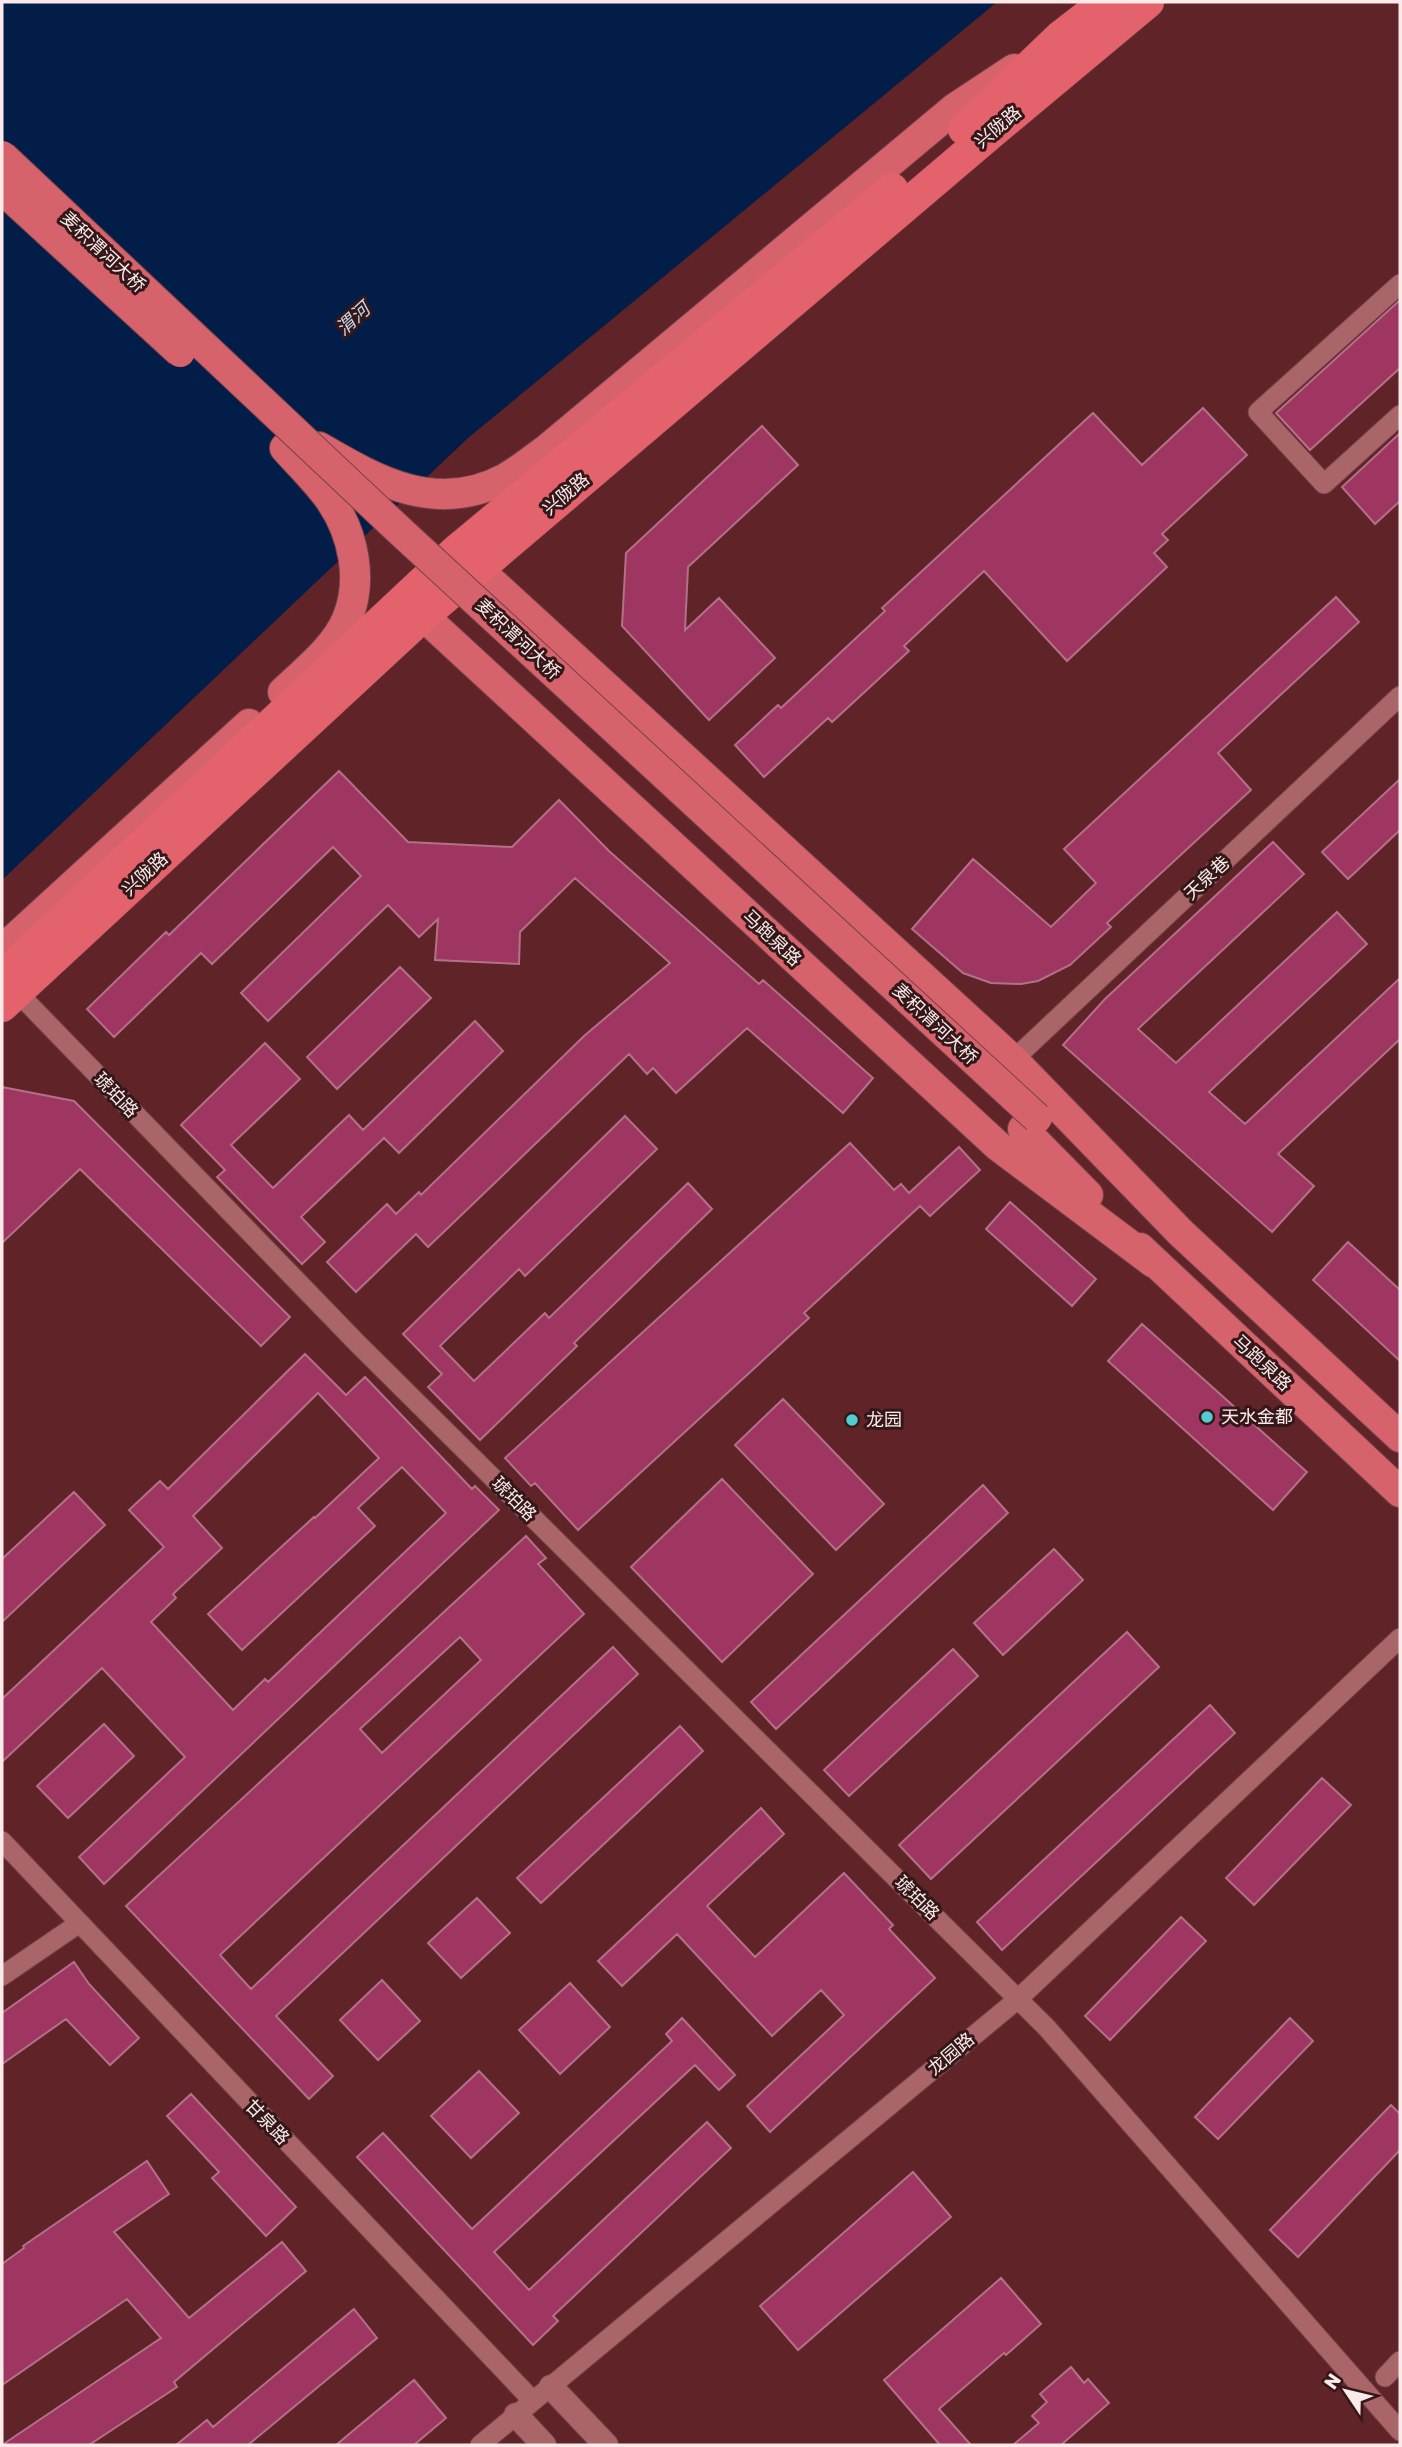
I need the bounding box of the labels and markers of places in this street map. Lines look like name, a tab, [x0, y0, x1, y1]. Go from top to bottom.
place label: 天水金都	[1221, 1406, 1293, 1428]
place label: 龙园	[866, 1409, 902, 1431]
marker: 天水金都	[1199, 1409, 1215, 1425]
marker: 龙园	[844, 1412, 860, 1428]

